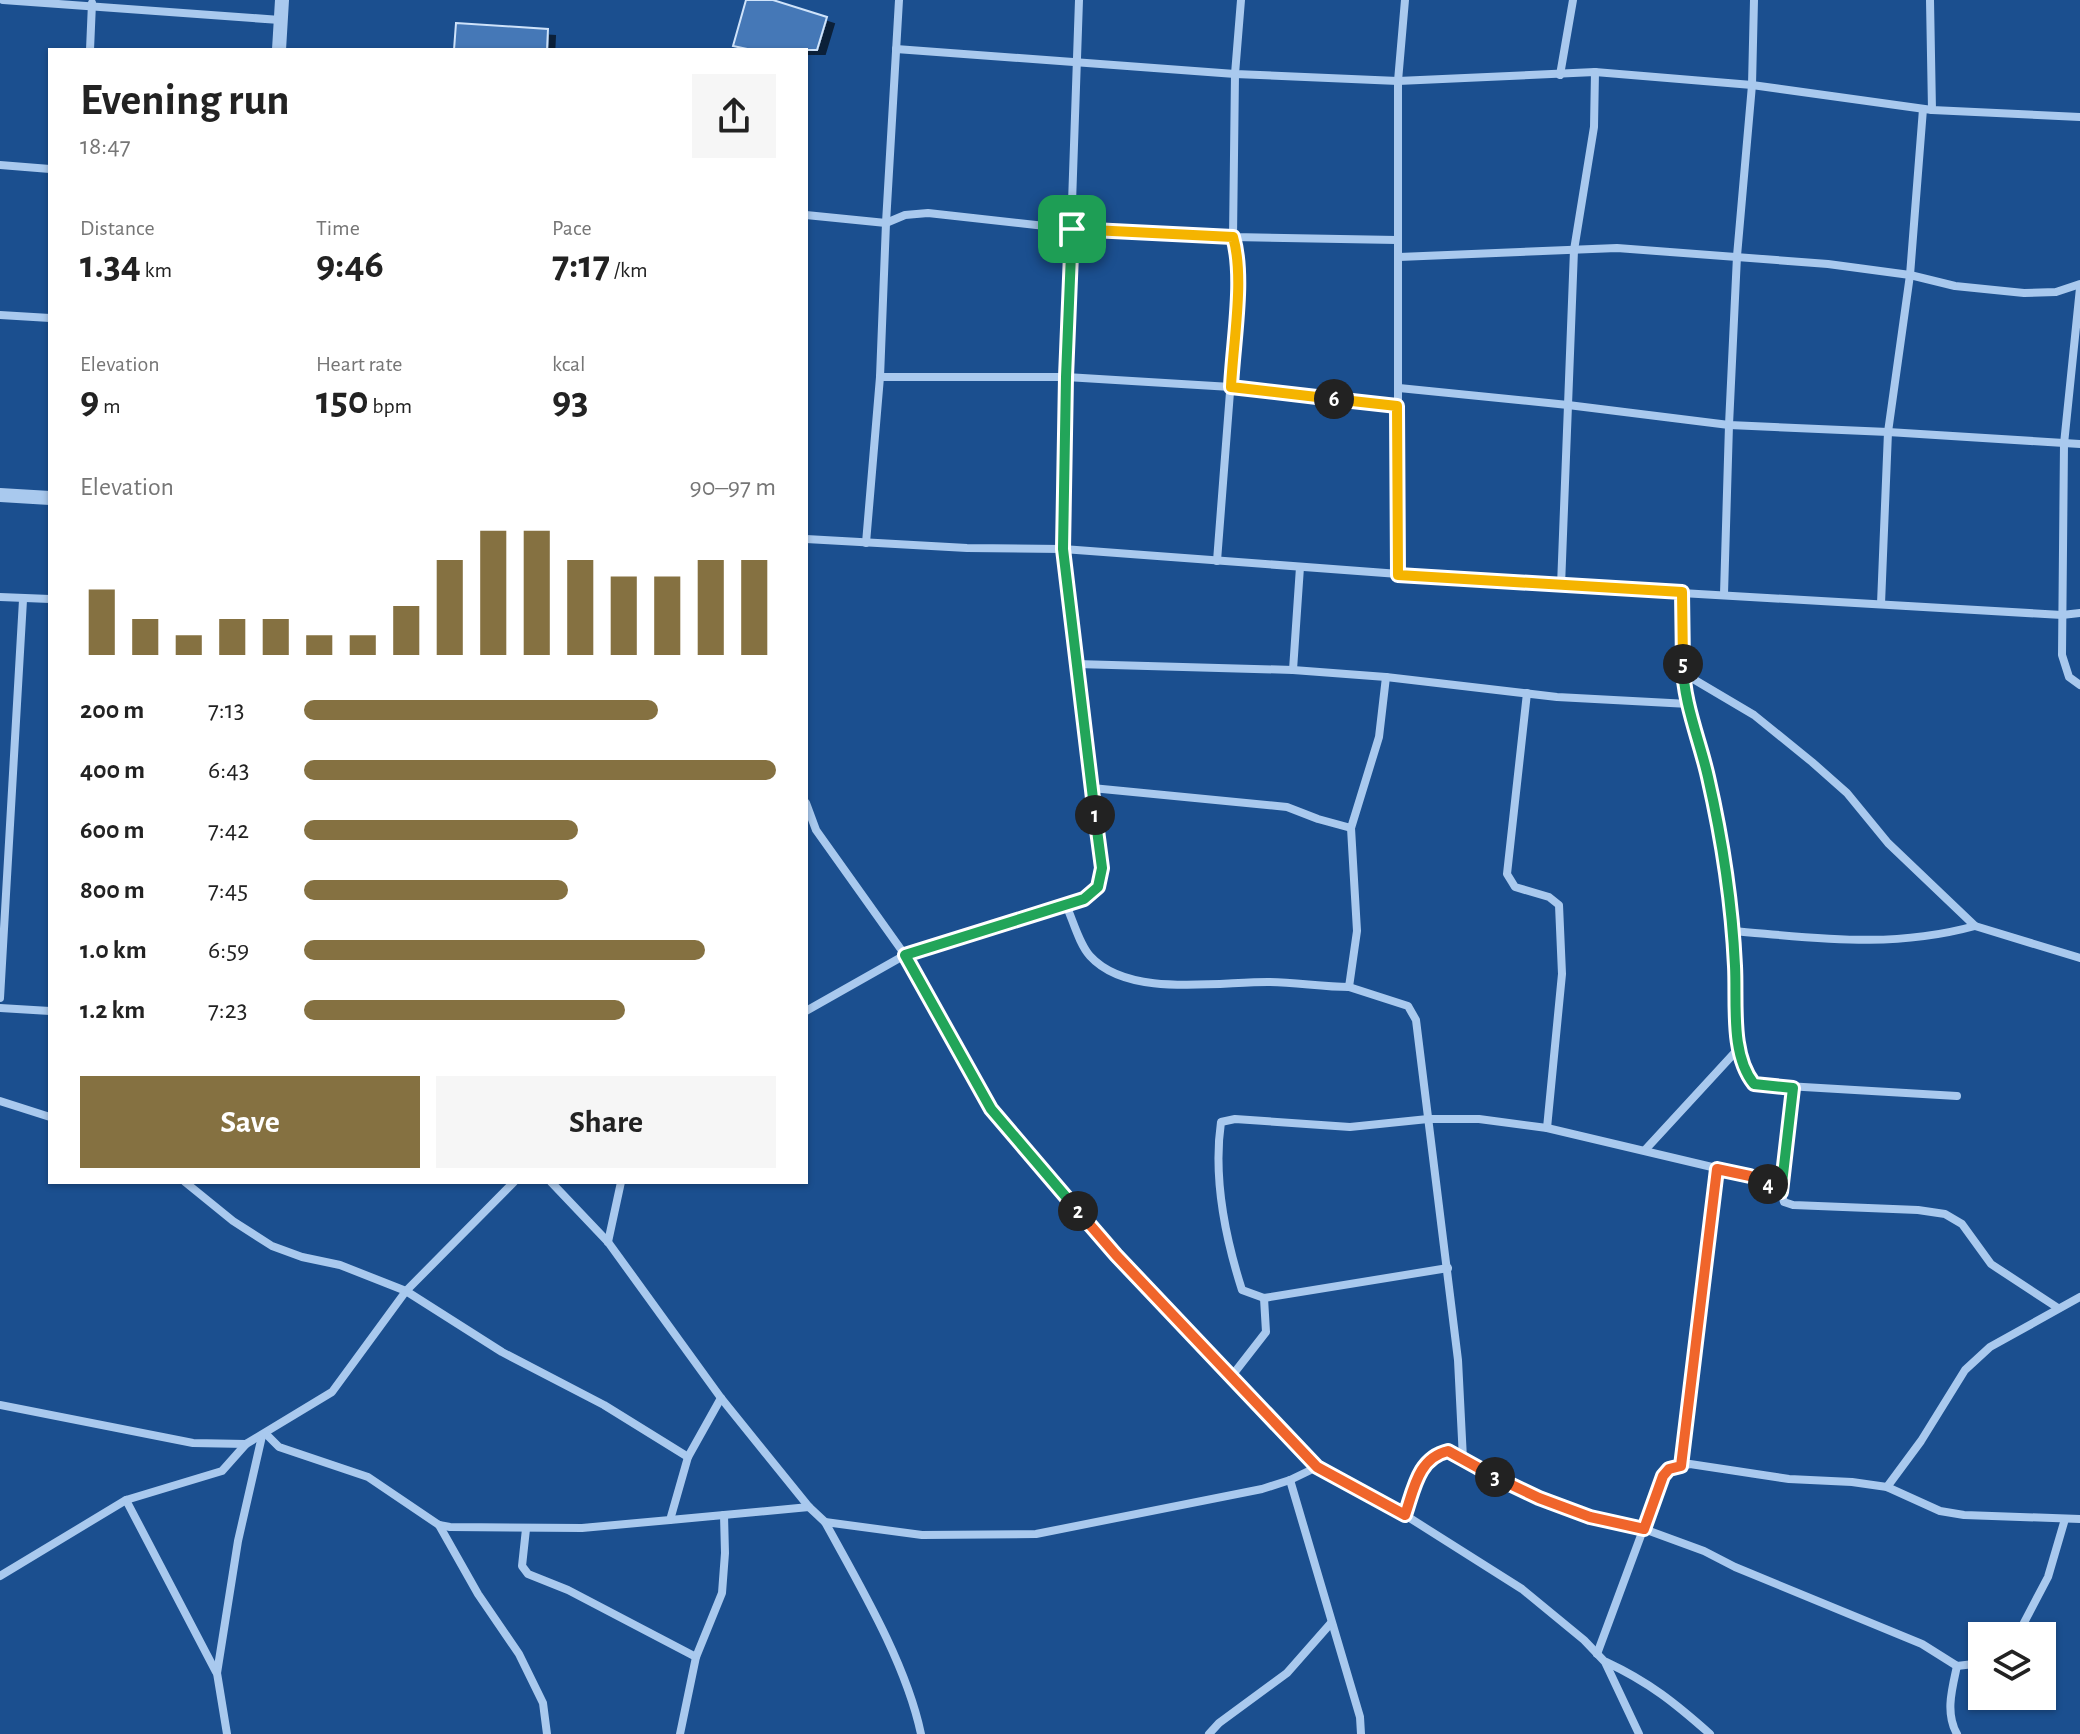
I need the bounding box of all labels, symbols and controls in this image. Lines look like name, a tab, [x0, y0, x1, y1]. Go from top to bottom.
button: share	[692, 74, 776, 158]
text: Evening run	[80, 79, 289, 123]
text: 18:47	[80, 133, 131, 159]
pin	[1038, 195, 1106, 263]
icon: arrive	[1050, 207, 1094, 251]
text: Distance	[80, 217, 155, 239]
text: Time	[316, 217, 360, 239]
text: Pace	[552, 217, 592, 239]
text: 1.34	[80, 245, 141, 285]
text: 9:46	[316, 245, 384, 285]
text: 7:17	[552, 245, 610, 285]
text: km	[141, 259, 172, 281]
text: /km	[610, 259, 648, 281]
text: Elevation	[80, 353, 160, 375]
text: Heart rate	[316, 353, 402, 375]
text: kcal	[552, 353, 586, 375]
pin: 6	[1314, 379, 1354, 419]
text: 9	[80, 381, 99, 421]
text: 150	[316, 381, 369, 421]
text: 93	[552, 381, 589, 421]
text: 6	[1329, 388, 1339, 410]
text: m	[99, 395, 121, 417]
text: bpm	[369, 395, 412, 417]
text: Elevation	[80, 474, 174, 500]
text: 90–97 m	[690, 474, 776, 500]
pin: 5	[1663, 644, 1703, 684]
text: 5	[1678, 653, 1688, 675]
text: 200 m	[80, 697, 144, 723]
text: 7:13	[208, 697, 244, 723]
text: 400 m	[80, 757, 145, 783]
text: 6:43	[208, 757, 249, 783]
pin: 1	[1075, 795, 1115, 835]
text: 1	[1091, 804, 1099, 826]
text: 600 m	[80, 817, 145, 843]
text: 7:42	[208, 817, 249, 843]
text: 800 m	[80, 877, 145, 903]
text: 7:45	[208, 877, 248, 903]
text: 1.0 km	[80, 937, 147, 963]
text: 6:59	[208, 937, 249, 963]
text: 1.2 km	[80, 997, 145, 1023]
text: 7:23	[208, 997, 247, 1023]
button: Save	[80, 1076, 420, 1168]
button: Share	[436, 1076, 776, 1168]
pin: 4	[1748, 1164, 1788, 1204]
text: 4	[1762, 1173, 1774, 1195]
pin: 2	[1058, 1191, 1098, 1231]
text: 2	[1073, 1200, 1083, 1222]
pin: 3	[1475, 1457, 1515, 1497]
text: 3	[1490, 1466, 1500, 1488]
map controls	[1968, 1622, 2056, 1710]
button: layers	[1968, 1622, 2056, 1710]

